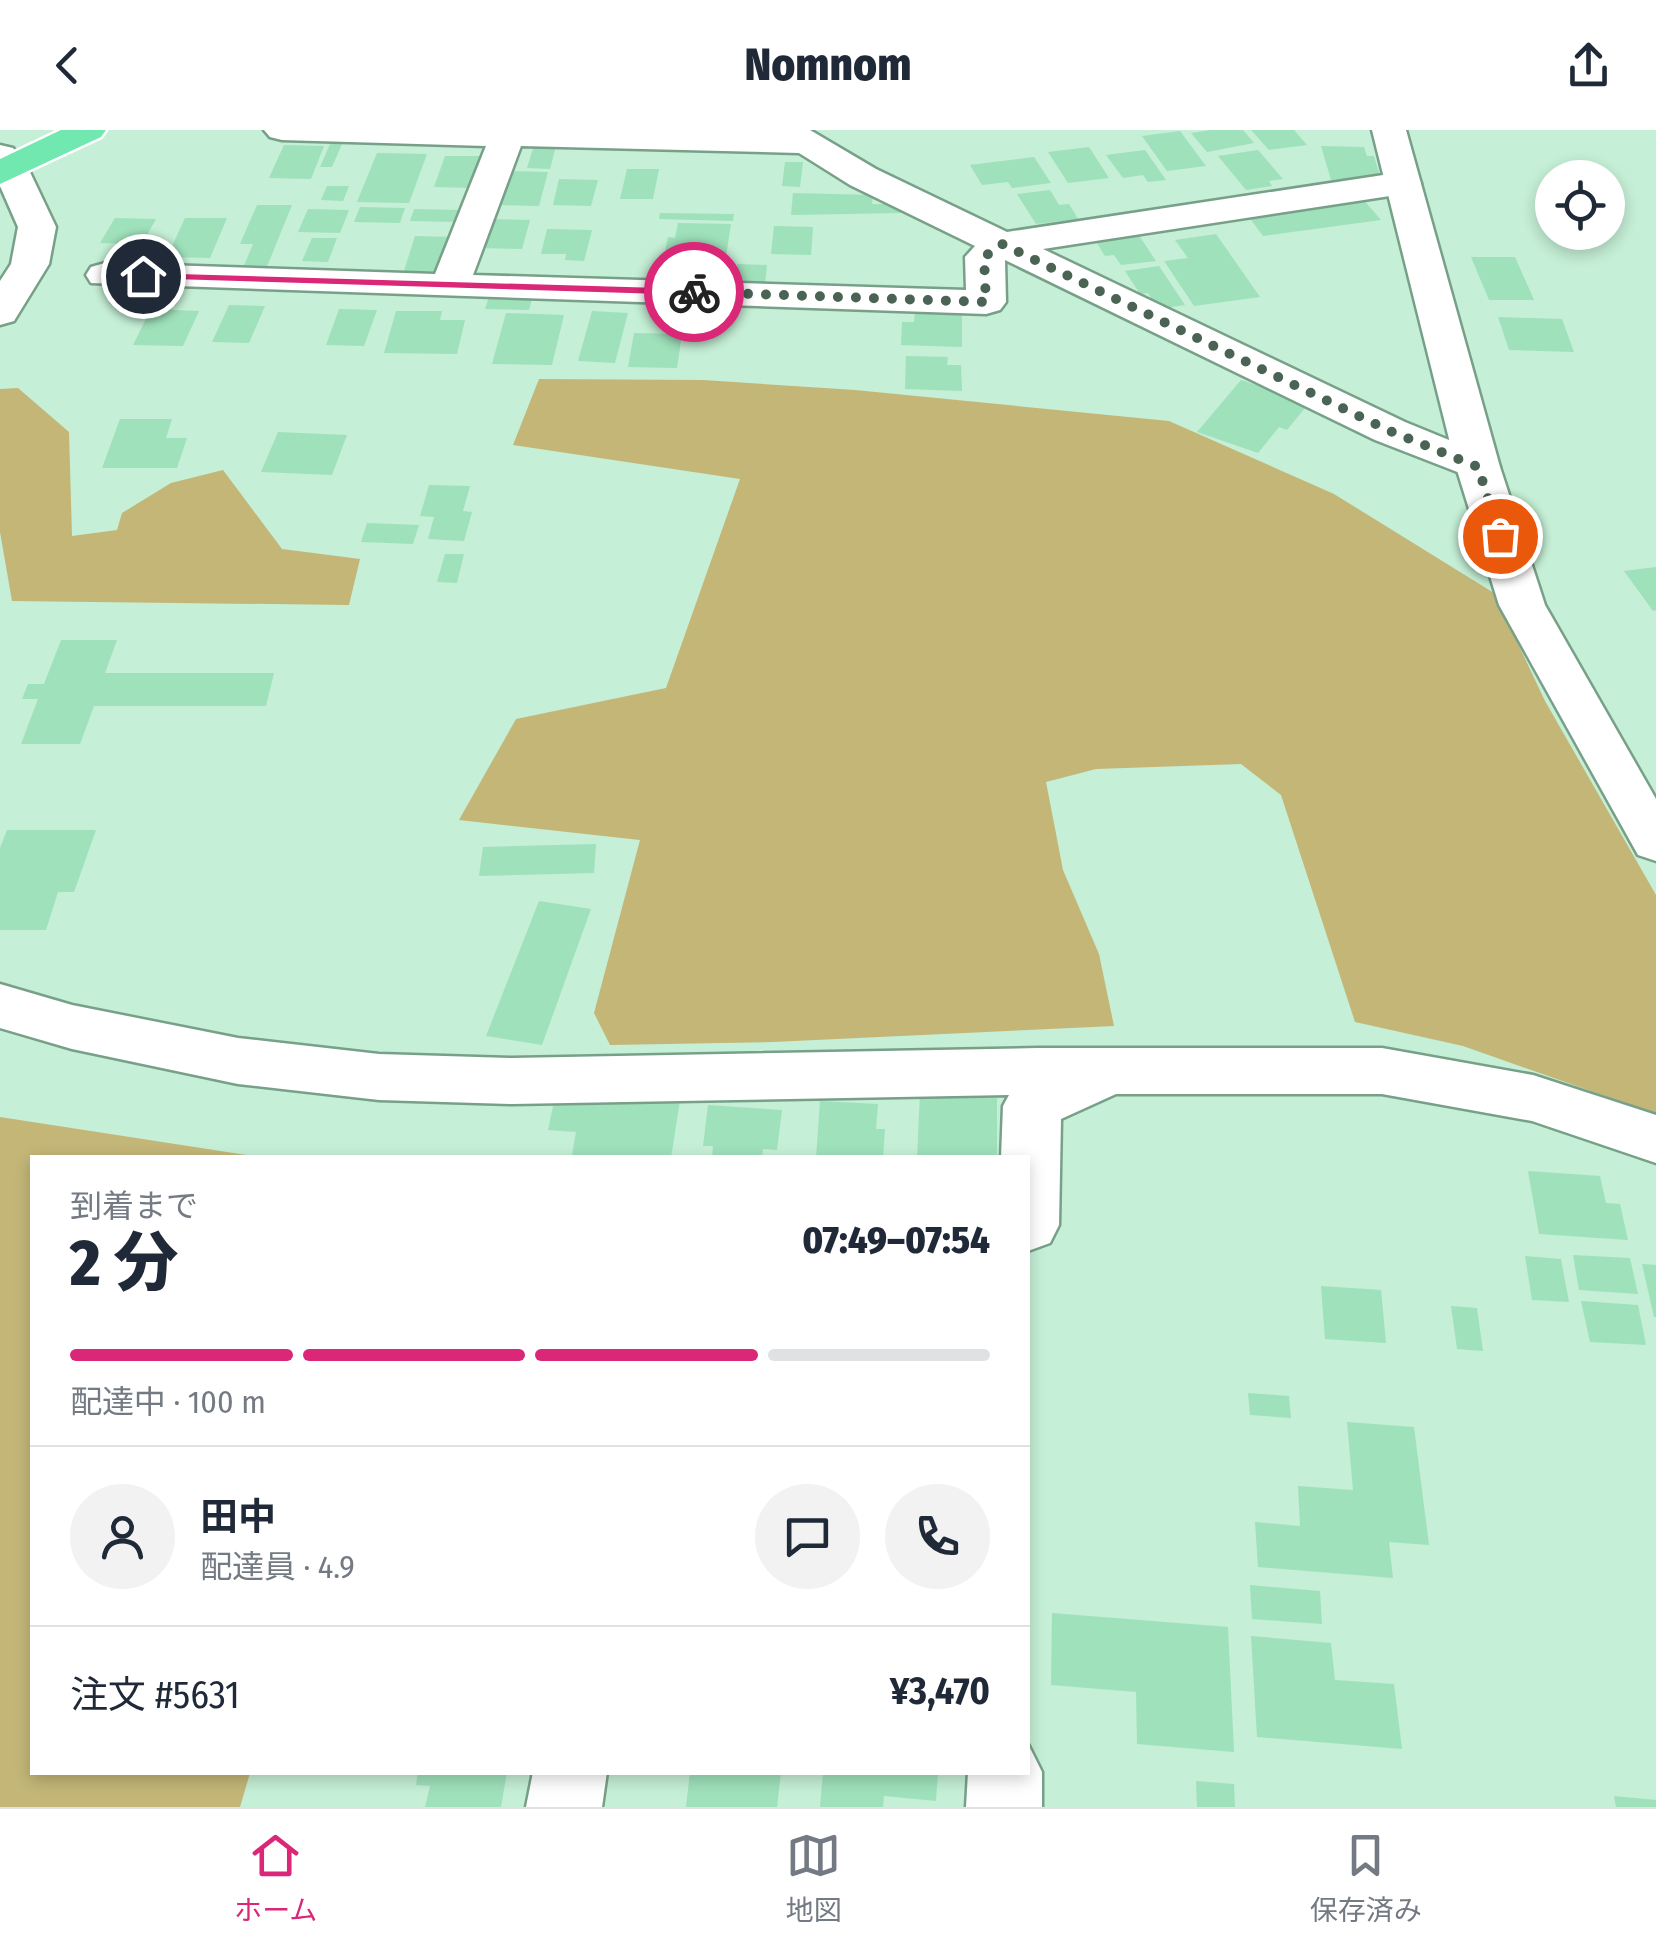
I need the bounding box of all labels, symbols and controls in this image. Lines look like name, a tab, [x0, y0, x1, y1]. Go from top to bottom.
icon: back	[40, 38, 95, 93]
text: Nomnom	[745, 38, 911, 92]
icon: share	[1561, 38, 1616, 93]
map controls	[1535, 160, 1625, 250]
button: locate	[1535, 160, 1625, 250]
pin	[101, 234, 186, 319]
courier	[644, 242, 744, 342]
icon: home	[116, 249, 171, 304]
icon: bike	[667, 265, 722, 320]
pin	[1458, 494, 1543, 579]
icon: bag	[1473, 509, 1528, 564]
text: 到着まで	[70, 1187, 198, 1225]
text: 07:49–07:54	[802, 1217, 990, 1263]
text: 2 分	[70, 1224, 179, 1302]
text: 配達中 · 100 m	[70, 1383, 266, 1421]
button: person	[70, 1484, 175, 1589]
button: chat	[755, 1484, 860, 1589]
button: phone	[885, 1484, 990, 1589]
text: 田中	[200, 1494, 276, 1540]
text: 配達員 · 4.9	[200, 1548, 355, 1586]
text: ¥3,470	[890, 1668, 990, 1714]
text: 注文 #5631	[70, 1672, 240, 1718]
tab: ホーム	[234, 1828, 317, 1928]
tab: 地図	[786, 1828, 842, 1928]
tab: 保存済み	[1310, 1828, 1422, 1928]

